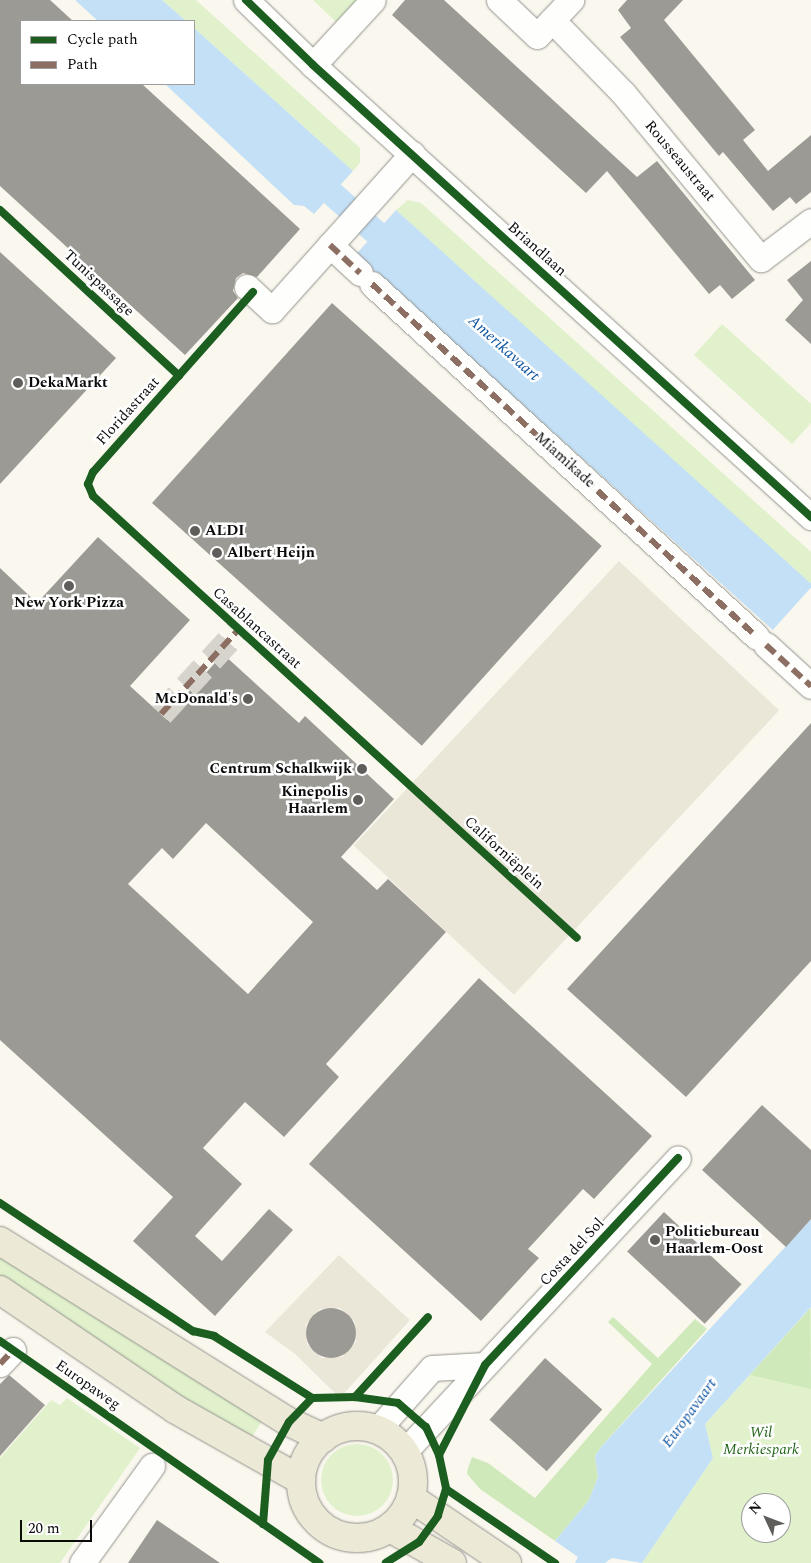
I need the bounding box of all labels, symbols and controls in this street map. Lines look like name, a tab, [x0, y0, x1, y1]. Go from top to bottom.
legend	[20, 20, 195, 85]
text: Cycle path	[67, 28, 138, 51]
text: Path	[67, 53, 98, 76]
street label: Rousseaustraat	[641, 117, 719, 205]
street label: Briandlaan	[504, 218, 570, 280]
street label: Tunispassage	[60, 246, 138, 320]
water label: Amerikavaart	[464, 311, 544, 385]
street label: Floridastraat	[93, 373, 163, 449]
place label: DekaMarkt	[28, 374, 108, 392]
marker: DekaMarkt	[12, 377, 24, 389]
street label: Miamikade	[531, 428, 599, 492]
place label: ALDI	[205, 522, 245, 540]
marker: ALDI	[189, 525, 201, 537]
place label: Albert Heijn	[227, 544, 315, 562]
marker: Albert Heijn	[211, 547, 223, 559]
marker: New York Pizza	[63, 580, 75, 592]
street label: Casablancastraat	[209, 583, 305, 673]
place label: New York Pizza	[14, 594, 124, 612]
place label: McDonald's	[155, 690, 238, 708]
marker: McDonald's	[242, 693, 254, 705]
place label: Centrum Schalkwijk	[210, 760, 352, 778]
marker: Centrum Schalkwijk	[356, 763, 368, 775]
place label: Kinepolis Haarlem	[281, 782, 348, 817]
marker: Kinepolis Haarlem	[352, 794, 364, 806]
street label: Californiëplein	[461, 813, 547, 893]
street label: Costa del Sol	[536, 1214, 608, 1290]
place label: Politiebureau Haarlem-Oost	[665, 1222, 763, 1257]
marker: Politiebureau Haarlem-Oost	[649, 1234, 661, 1246]
street label: Europaweg	[52, 1356, 124, 1414]
water label: Europavaart	[658, 1375, 720, 1451]
park label: Wil Merkiespark	[723, 1423, 799, 1458]
north arrow	[741, 1493, 791, 1543]
text: N	[744, 1497, 767, 1519]
scale bar	[22, 1510, 95, 1542]
text: 20 m	[28, 1517, 60, 1540]

